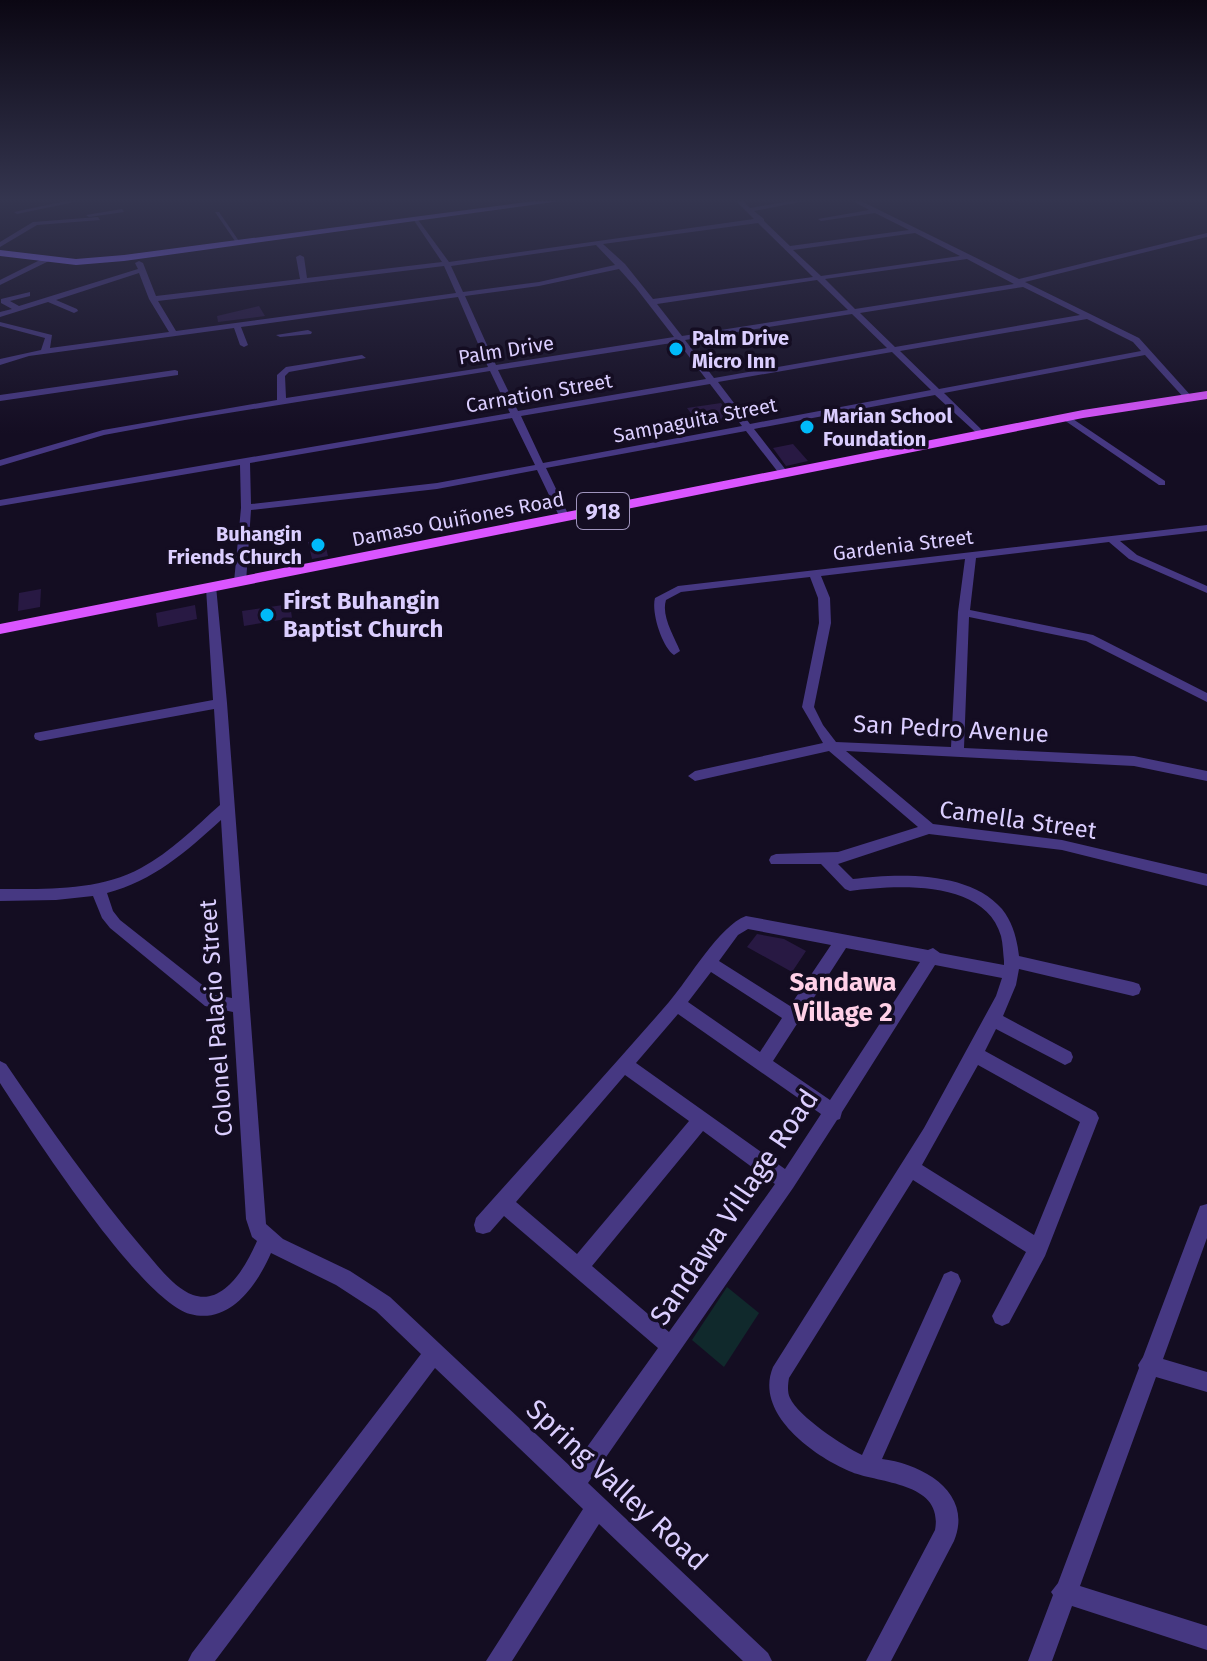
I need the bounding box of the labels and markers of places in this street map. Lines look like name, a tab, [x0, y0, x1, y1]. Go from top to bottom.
place label: Palm Drive Micro Inn	[692, 326, 789, 373]
marker: Palm Drive Micro Inn	[667, 340, 685, 358]
place label: Marian School Foundation	[823, 404, 952, 451]
marker: Marian School Foundation	[798, 418, 816, 436]
place label: Buhangin Friends Church	[168, 522, 302, 569]
marker: Buhangin Friends Church	[309, 536, 327, 554]
place label: First Buhangin Baptist Church	[283, 587, 443, 643]
marker: First Buhangin Baptist Church	[258, 606, 276, 624]

